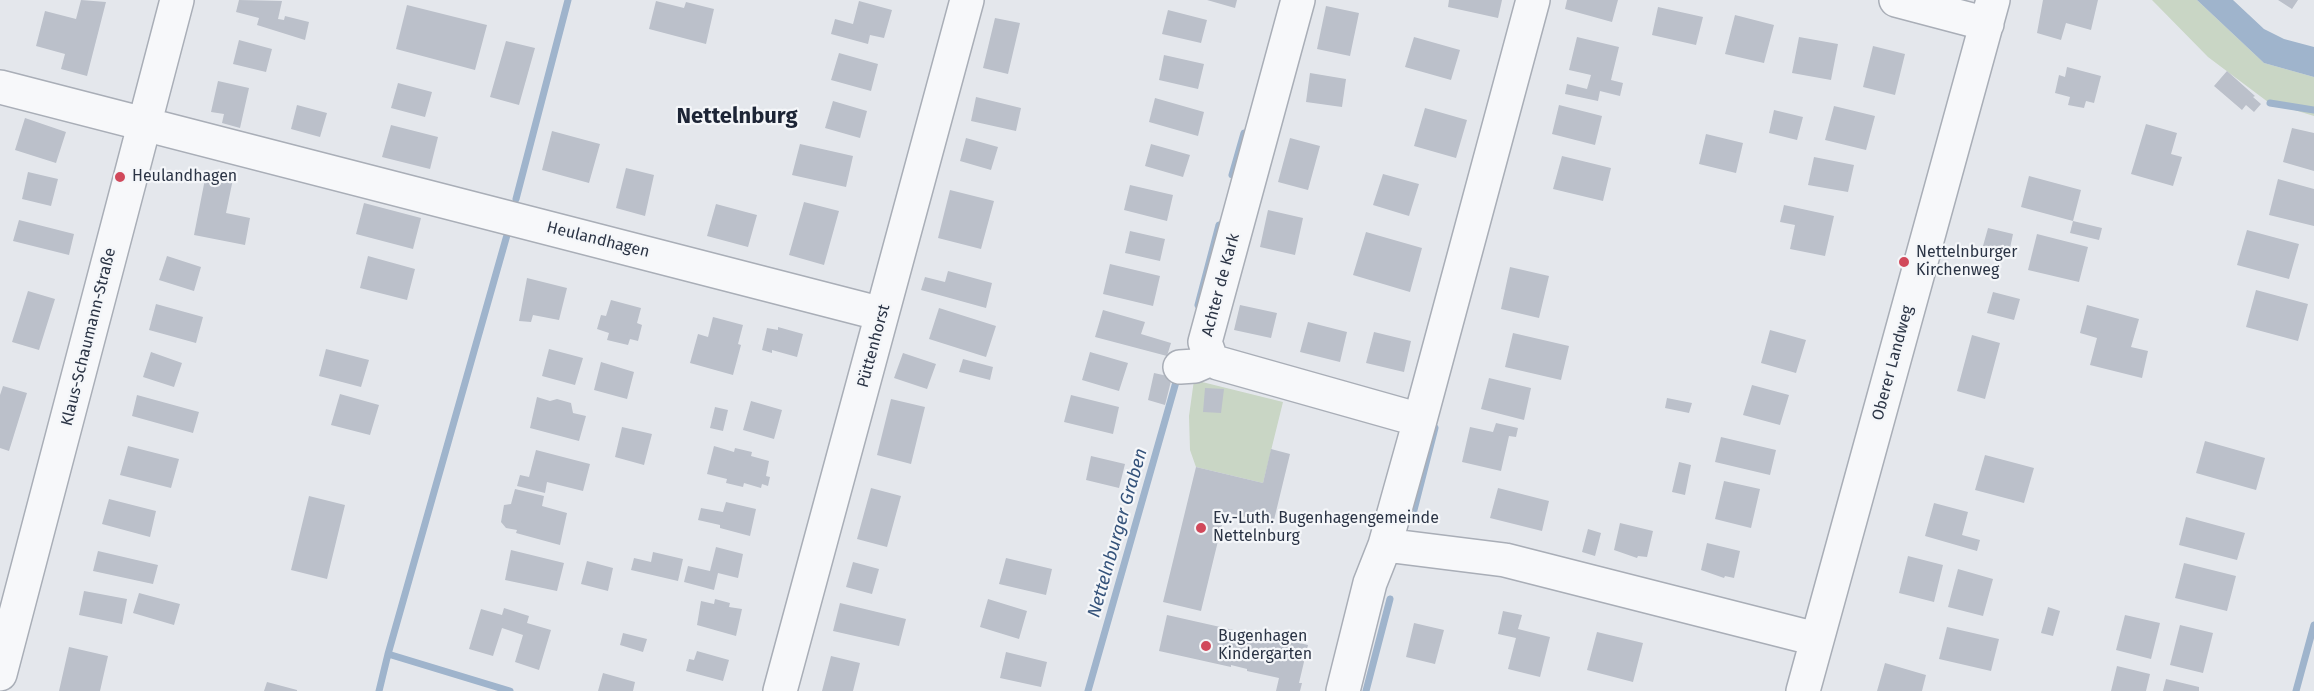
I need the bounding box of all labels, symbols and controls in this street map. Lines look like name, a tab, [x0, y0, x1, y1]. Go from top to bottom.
district label: Nettelnburg	[676, 104, 798, 130]
place label: Heulandhagen	[132, 167, 237, 187]
marker: Heulandhagen	[113, 170, 127, 184]
street label: Heulandhagen	[545, 218, 651, 262]
street label: Achter de Kark	[1198, 231, 1244, 339]
place label: Nettelnburger Kirchenweg	[1916, 243, 2017, 281]
street label: Klaus-Schaumann-Straße	[58, 246, 120, 428]
marker: Nettelnburger Kirchenweg	[1897, 255, 1911, 269]
street label: Püttenhorst	[854, 302, 894, 390]
street label: Oberer Landweg	[1868, 303, 1918, 423]
water label: Nettelnburger Graben	[1083, 446, 1153, 620]
place label: Ev.-Luth. Bugenhagengemeinde Nettelnburg	[1213, 509, 1439, 547]
marker: Ev.-Luth. Bugenhagengemeinde Nettelnburg	[1194, 521, 1208, 535]
place label: Bugenhagen Kindergarten	[1218, 627, 1312, 665]
marker: Bugenhagen Kindergarten	[1199, 639, 1213, 653]

